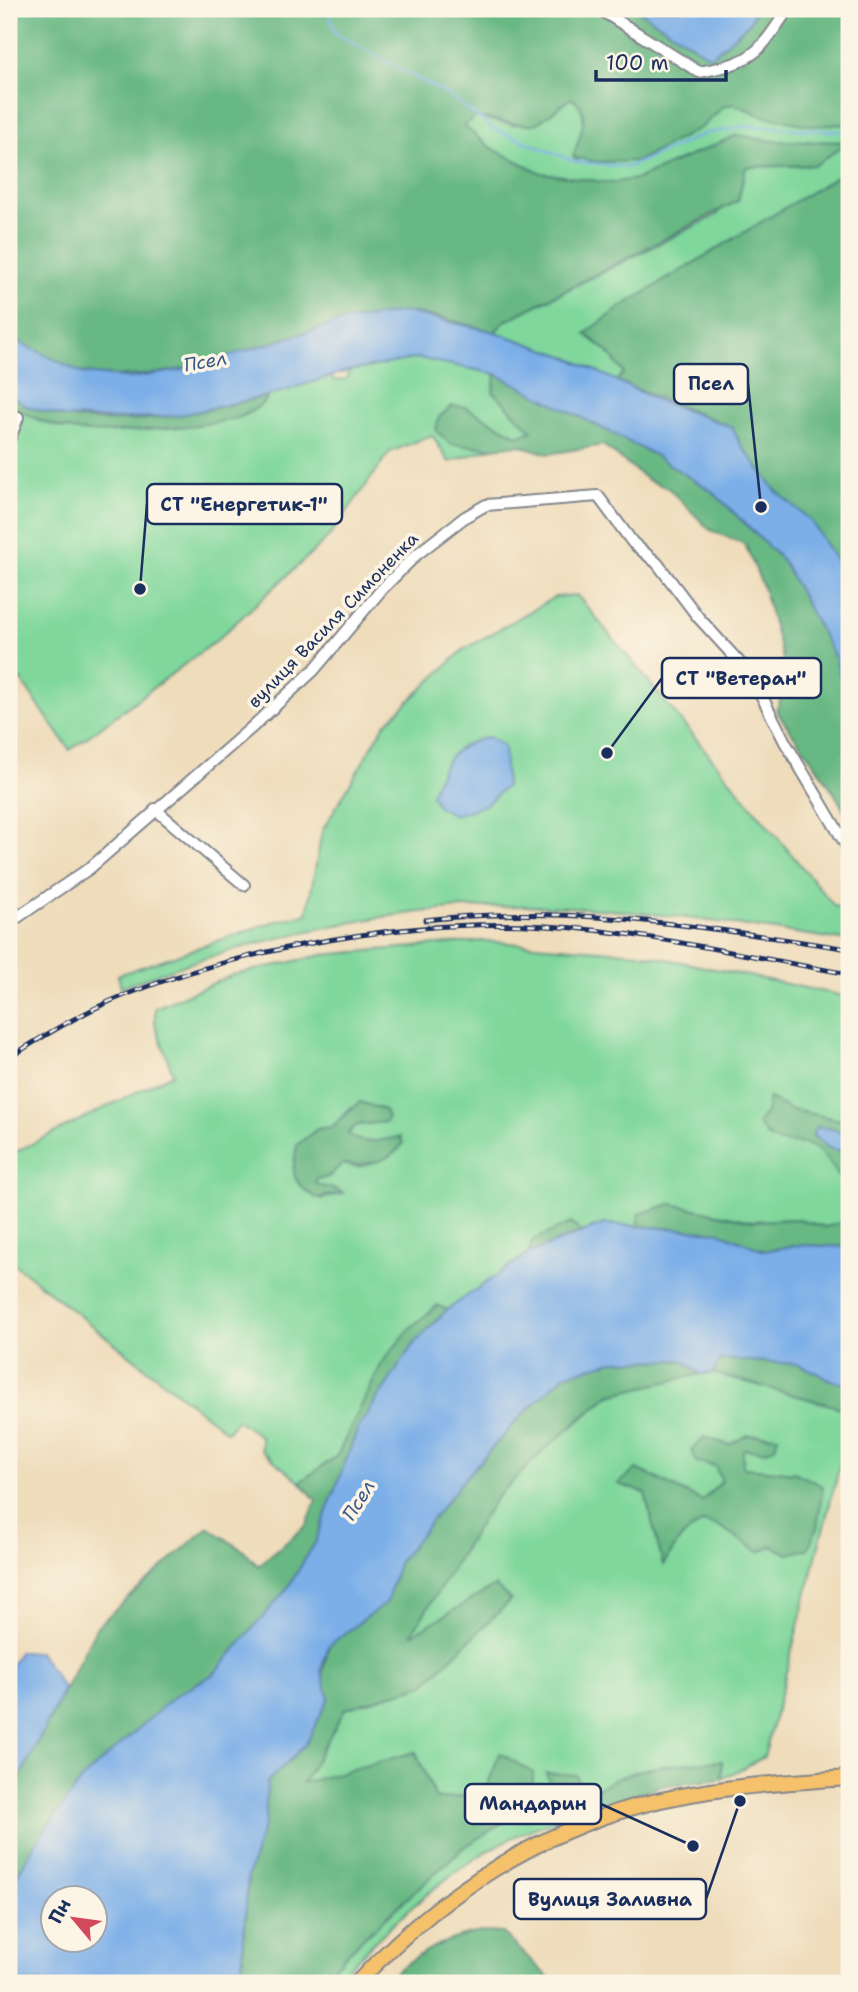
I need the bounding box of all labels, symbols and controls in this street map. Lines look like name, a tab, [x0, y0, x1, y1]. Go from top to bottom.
scale bar	[596, 38, 725, 82]
text: 100 m	[606, 49, 669, 77]
water label: Псел	[182, 345, 229, 378]
callout: Псел	[674, 364, 748, 404]
text: Псел	[688, 371, 734, 396]
callout: СТ "Енергетик-1"	[147, 484, 342, 524]
text: СТ "Енергетик-1"	[160, 492, 328, 517]
street label: вулиця Василя Симоненка	[242, 527, 424, 713]
callout: СТ "Ветеран"	[662, 658, 821, 698]
text: СТ "Ветеран"	[676, 666, 807, 691]
water label: Псел	[336, 1475, 380, 1525]
callout: Мандарин	[465, 1784, 601, 1824]
text: Мандарин	[479, 1791, 587, 1816]
callout: Вулиця Заливна	[514, 1879, 706, 1919]
north arrow	[38, 1884, 108, 1954]
text: Вулиця Заливна	[528, 1887, 692, 1912]
text: Пн	[43, 1894, 77, 1928]

